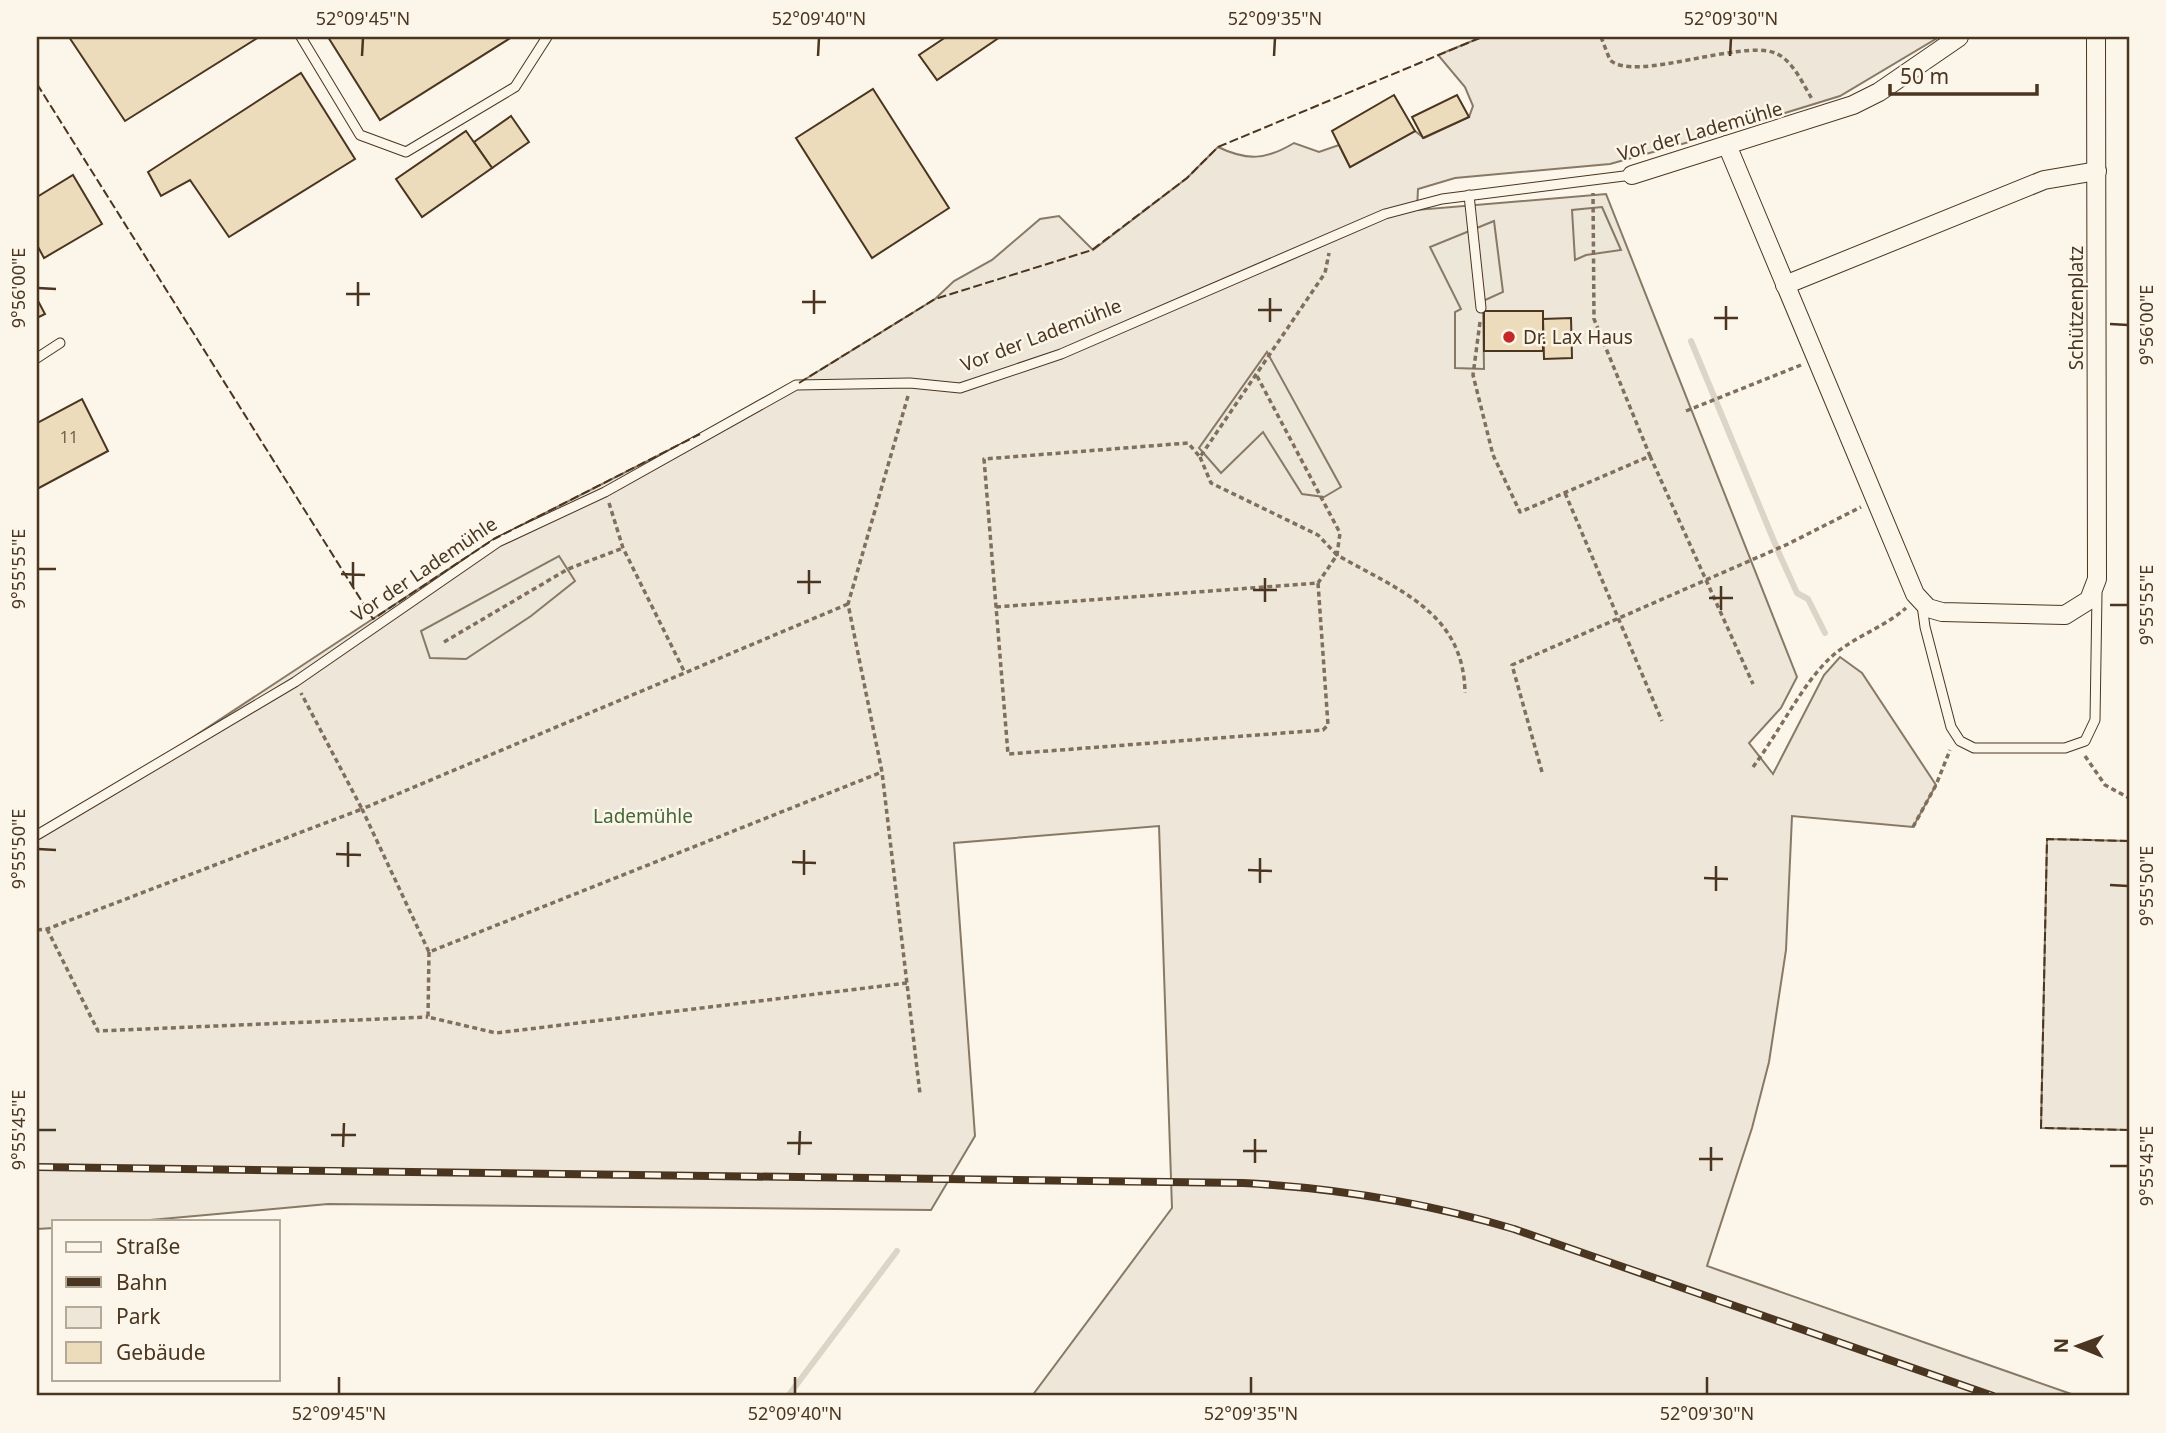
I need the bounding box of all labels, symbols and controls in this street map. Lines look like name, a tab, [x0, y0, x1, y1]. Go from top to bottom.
text: 52°09'45"N	[316, 6, 410, 30]
text: 52°09'40"N	[772, 6, 866, 30]
text: 52°09'35"N	[1228, 6, 1322, 30]
text: 52°09'30"N	[1684, 6, 1778, 30]
scale bar	[1890, 52, 2036, 96]
text: 50 m	[1900, 62, 1949, 90]
street label: Vor der Lademühle	[1615, 95, 1785, 167]
street label: Schützenplatz	[2063, 246, 2089, 370]
text: 9°56'00"E	[6, 248, 30, 328]
text: 9°56'00"E	[2134, 285, 2158, 365]
street label: Vor der Lademühle	[957, 292, 1125, 378]
place label: Dr. Lax Haus	[1523, 324, 1633, 350]
marker: Dr. Lax Haus	[1501, 329, 1517, 345]
house number: 11	[60, 426, 78, 448]
street label: Vor der Lademühle	[346, 511, 502, 627]
text: 9°55'55"E	[6, 529, 30, 609]
text: 9°55'55"E	[2134, 565, 2158, 645]
park label: Lademühle	[593, 803, 693, 829]
text: 9°55'50"E	[6, 809, 30, 889]
text: 9°55'50"E	[2134, 846, 2158, 926]
text: 9°55'45"E	[6, 1090, 30, 1170]
text: 9°55'45"E	[2134, 1126, 2158, 1206]
legend	[52, 1220, 280, 1380]
text: Straße	[116, 1232, 180, 1260]
text: Bahn	[116, 1268, 167, 1296]
text: Park	[116, 1302, 161, 1330]
north arrow	[2044, 1310, 2114, 1380]
text: Gebäude	[116, 1338, 206, 1366]
text: N	[2048, 1338, 2074, 1354]
text: 52°09'45"N	[292, 1401, 386, 1425]
text: 52°09'40"N	[748, 1401, 842, 1425]
text: 52°09'35"N	[1204, 1401, 1298, 1425]
text: 52°09'30"N	[1660, 1401, 1754, 1425]

